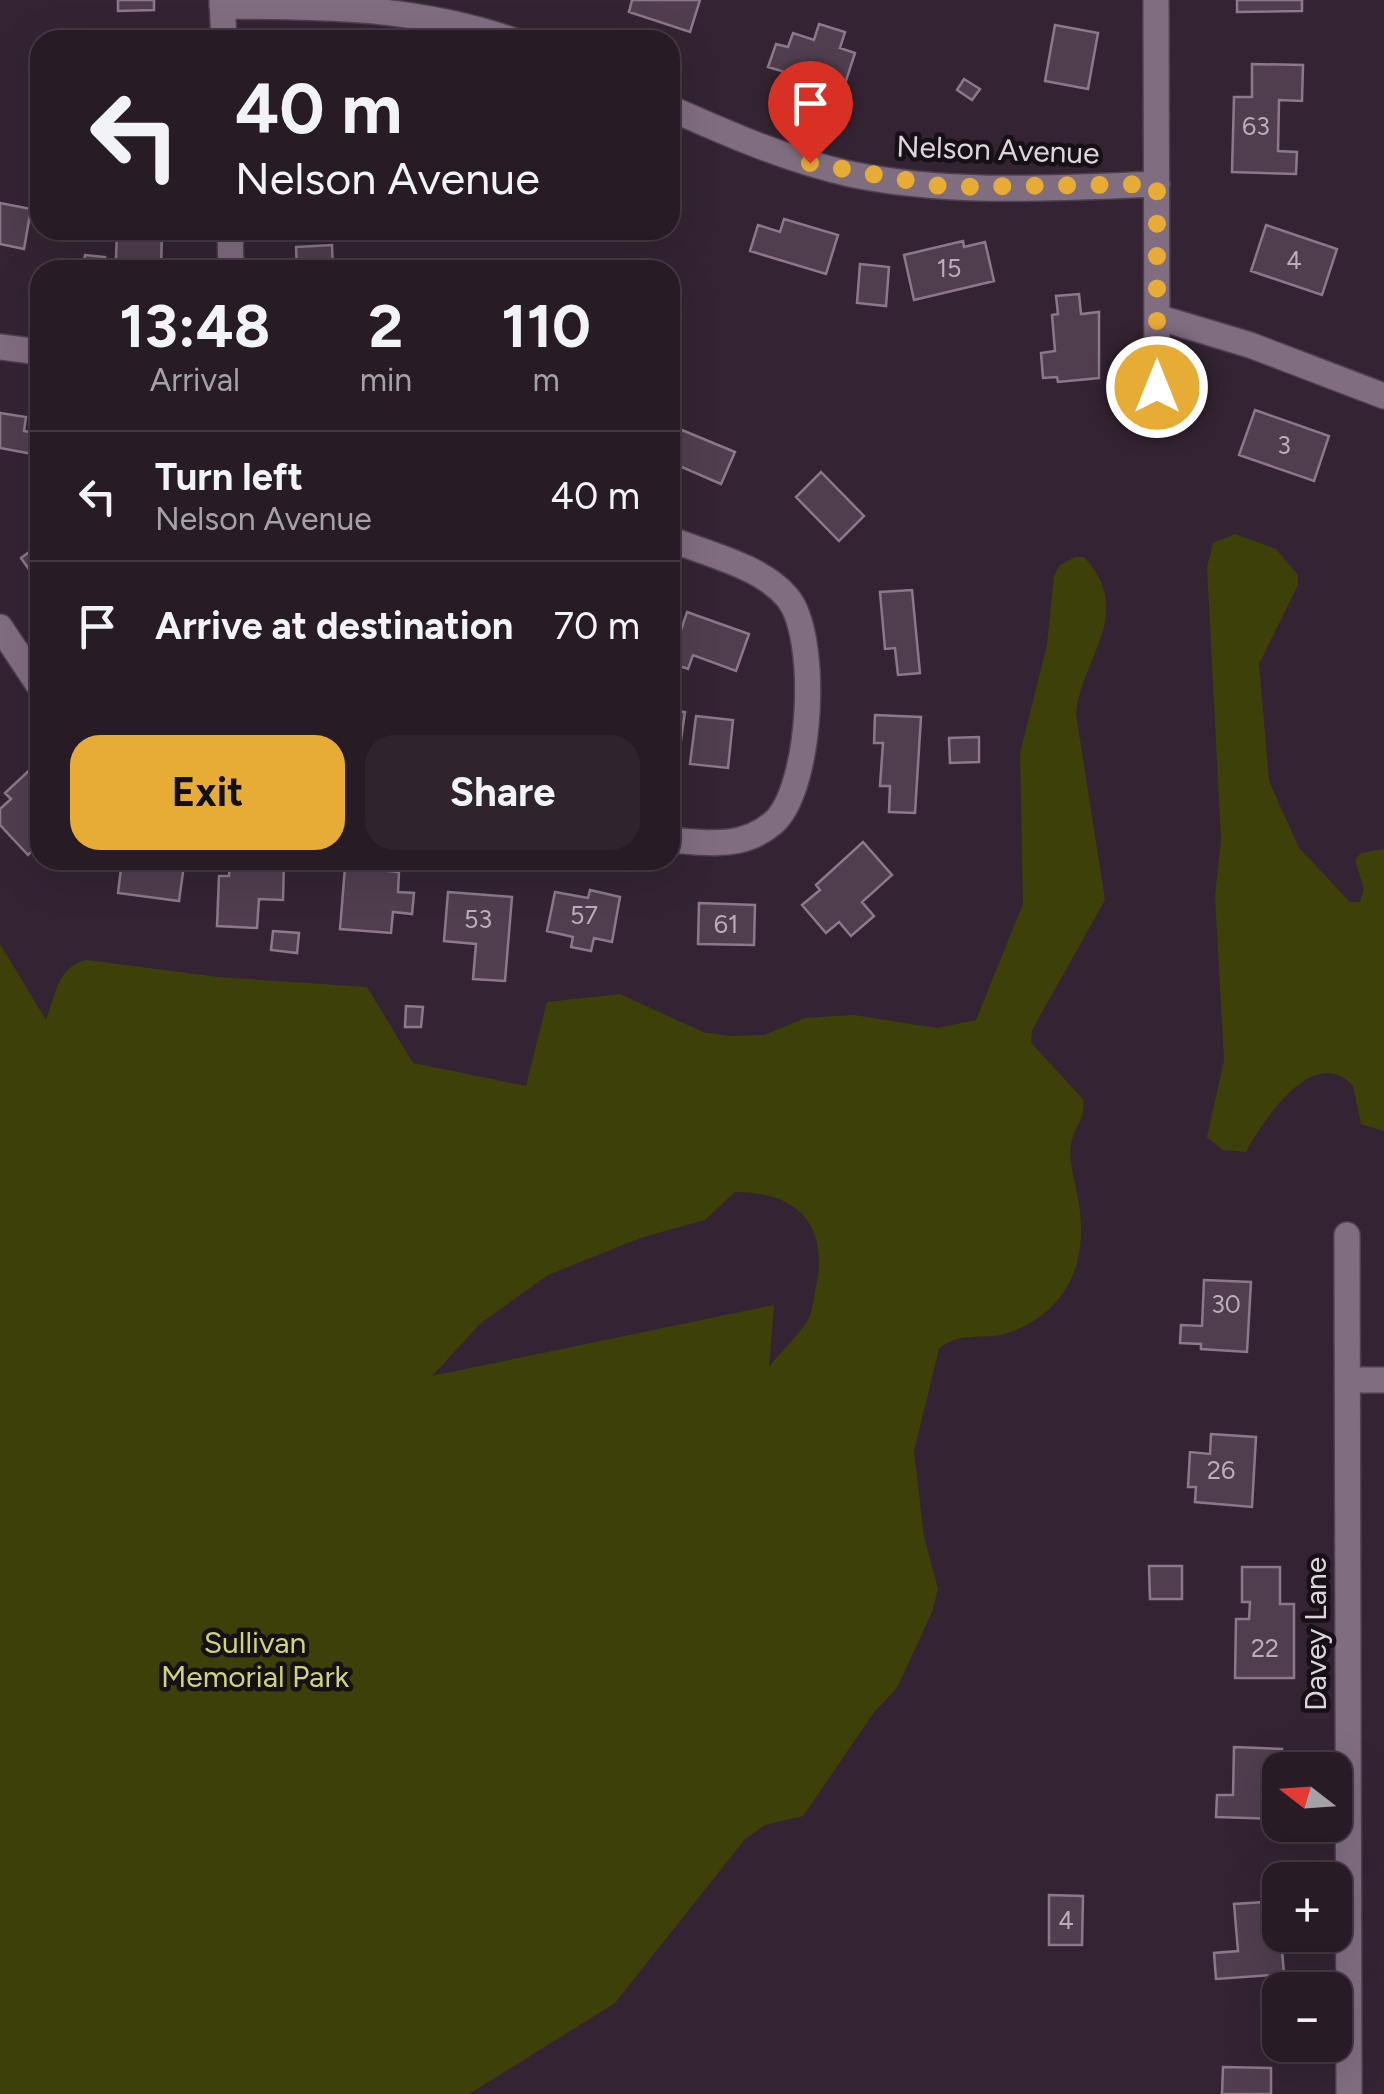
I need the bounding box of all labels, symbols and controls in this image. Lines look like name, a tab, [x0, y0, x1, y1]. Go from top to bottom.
pin	[768, 61, 853, 164]
text: 40 m	[235, 66, 402, 151]
icon: left	[70, 70, 200, 200]
icon: arrive	[783, 76, 838, 131]
house number: 63	[1242, 111, 1270, 141]
street label: Nelson Avenue	[896, 127, 1100, 172]
text: Nelson Avenue	[235, 151, 540, 205]
house number: 4	[1286, 245, 1302, 275]
house number: 15	[937, 253, 961, 283]
text: 13:48	[119, 290, 271, 362]
text: 2	[369, 290, 403, 362]
text: 110	[501, 290, 591, 362]
position arrow	[1105, 335, 1209, 439]
text: Arrival	[150, 361, 240, 399]
text: min	[360, 361, 412, 399]
text: m	[532, 361, 560, 399]
house number: 3	[1277, 430, 1291, 460]
text: Turn left	[155, 454, 303, 500]
icon: left	[70, 469, 125, 524]
text: 40 m	[550, 473, 640, 519]
text: Nelson Avenue	[155, 500, 372, 538]
icon: arrive	[70, 599, 125, 654]
text: Arrive at destination	[155, 603, 513, 649]
text: 70 m	[554, 603, 640, 649]
button: Exit	[70, 735, 345, 850]
button: Share	[365, 735, 640, 850]
house number: 57	[570, 900, 598, 930]
house number: 53	[464, 904, 492, 934]
house number: 61	[714, 909, 738, 939]
house number: 30	[1211, 1289, 1241, 1319]
house number: 26	[1207, 1455, 1235, 1485]
street label: Davey Lane	[1297, 1557, 1334, 1711]
park label: Sullivan Memorial Park	[161, 1624, 350, 1695]
house number: 22	[1251, 1633, 1279, 1663]
north arrow	[1262, 1752, 1352, 1842]
map controls	[1262, 1752, 1352, 2062]
button: +	[1262, 1862, 1352, 1952]
house number: 4	[1058, 1905, 1074, 1935]
button: −	[1262, 1972, 1352, 2062]

